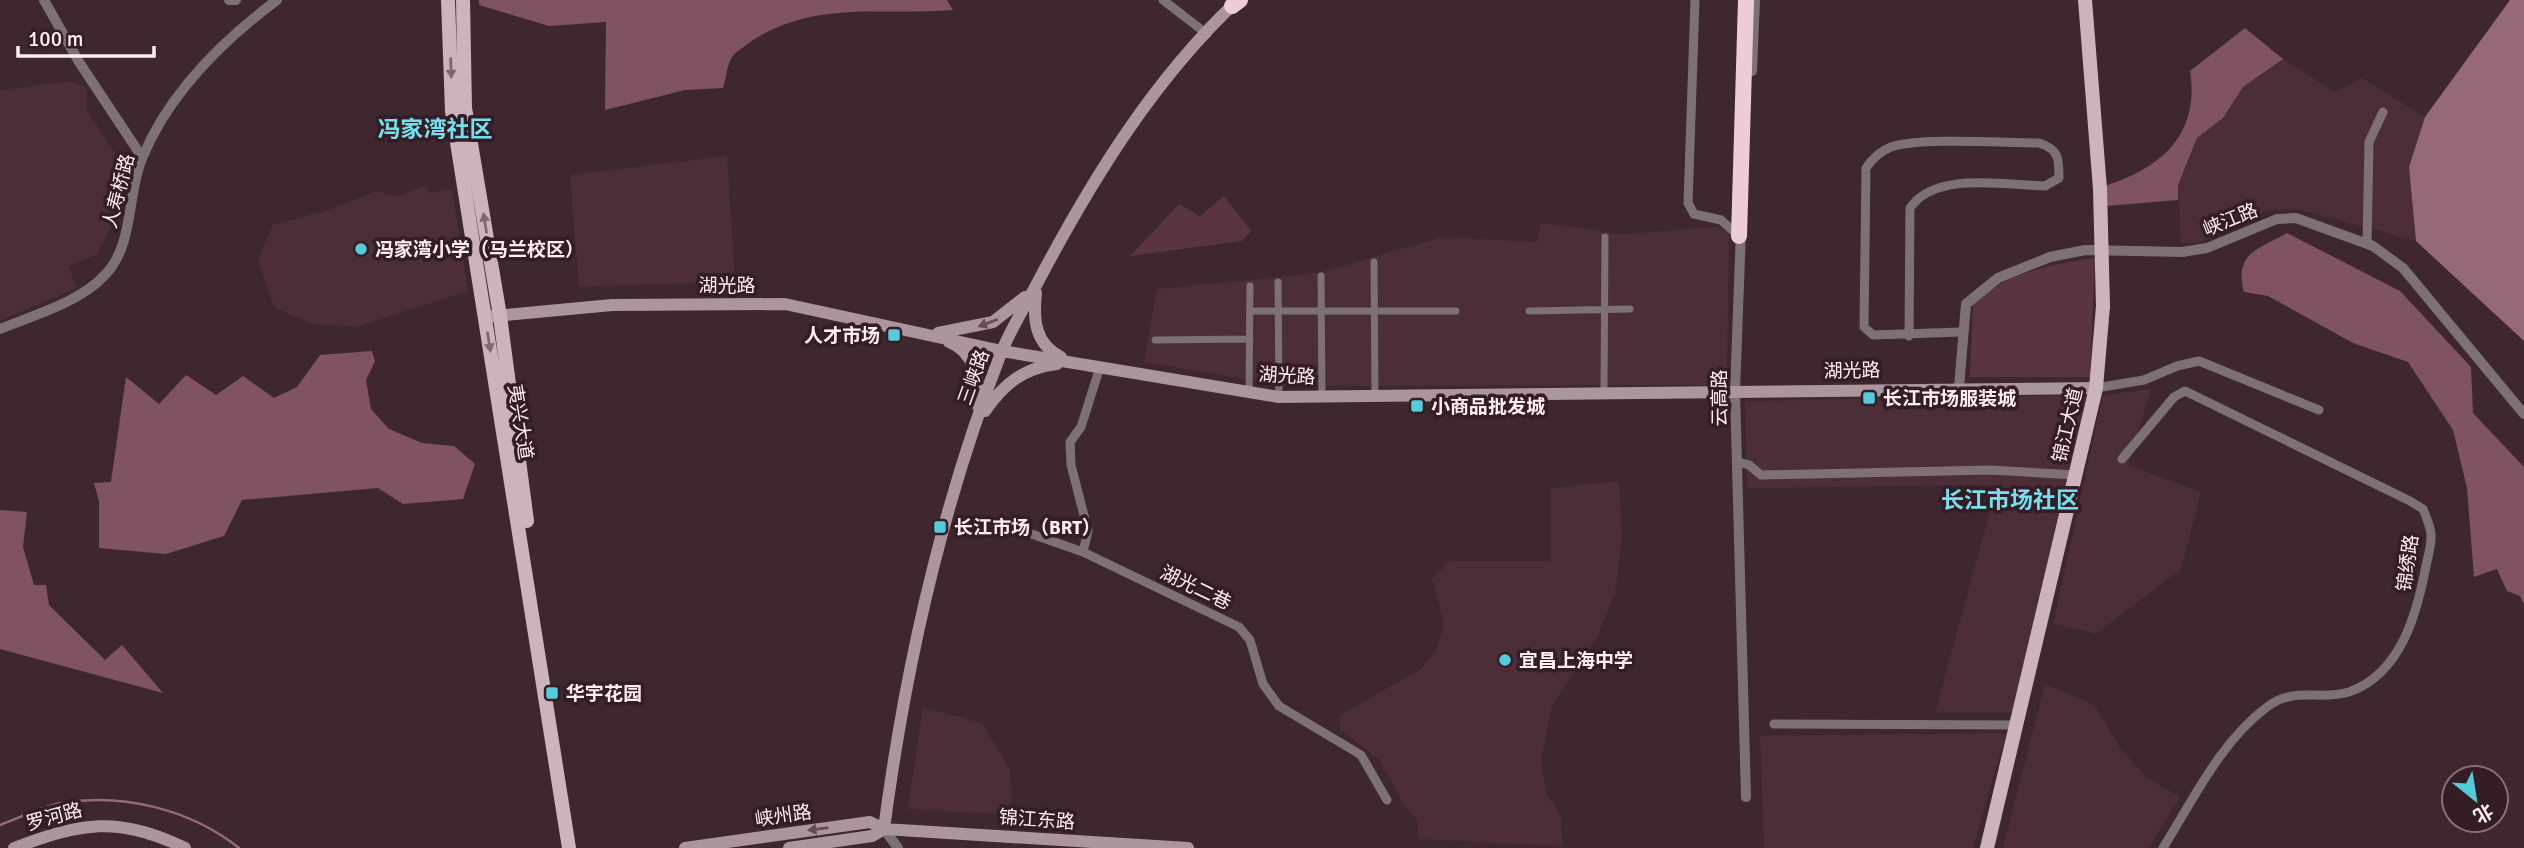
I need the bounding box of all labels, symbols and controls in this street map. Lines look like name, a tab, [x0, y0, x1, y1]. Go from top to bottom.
scale bar	[18, 14, 154, 58]
text: 100 m	[28, 26, 83, 52]
one-way arrow	[445, 57, 456, 79]
district label: 冯家湾社区	[378, 115, 493, 144]
street label: 人寿桥路	[98, 151, 140, 231]
street label: 峡江路	[2199, 198, 2261, 242]
one-way arrow	[479, 212, 490, 234]
place label: 冯家湾小学（马兰校区）	[375, 238, 584, 262]
marker: 冯家湾小学（马兰校区）	[353, 241, 369, 257]
street label: 湖光路	[698, 274, 756, 298]
one-way arrow	[977, 317, 998, 328]
place label: 人才市场	[804, 324, 880, 348]
marker: 人才市场	[886, 327, 902, 343]
one-way arrow	[484, 331, 495, 353]
street label: 三峡路	[953, 346, 995, 408]
street label: 湖光路	[1823, 359, 1881, 383]
street label: 湖光路	[1258, 363, 1316, 389]
street label: 云高路	[1708, 369, 1732, 427]
street label: 夷兴大道	[502, 383, 538, 462]
street label: 锦江大道	[2048, 385, 2088, 465]
place label: 长江市场服装城	[1883, 387, 2016, 411]
marker: 长江市场服装城	[1861, 390, 1877, 406]
place label: 小商品批发城	[1431, 395, 1545, 419]
marker: 小商品批发城	[1409, 398, 1425, 414]
district label: 长江市场社区	[1941, 486, 2079, 515]
place label: 长江市场（BRT）	[954, 516, 1101, 540]
marker: 长江市场（BRT）	[932, 519, 948, 535]
street label: 锦绣路	[2392, 533, 2424, 593]
street label: 湖光二巷	[1156, 560, 1235, 615]
place label: 宜昌上海中学	[1519, 649, 1633, 673]
marker: 宜昌上海中学	[1497, 652, 1513, 668]
place label: 华宇花园	[566, 682, 642, 706]
marker: 华宇花园	[544, 685, 560, 701]
north arrow	[2440, 764, 2510, 834]
street label: 罗河路	[24, 798, 85, 836]
text: 北	[2469, 798, 2497, 828]
street label: 峡州路	[753, 800, 813, 832]
street label: 锦江东路	[998, 805, 1076, 835]
one-way arrow	[807, 824, 829, 835]

